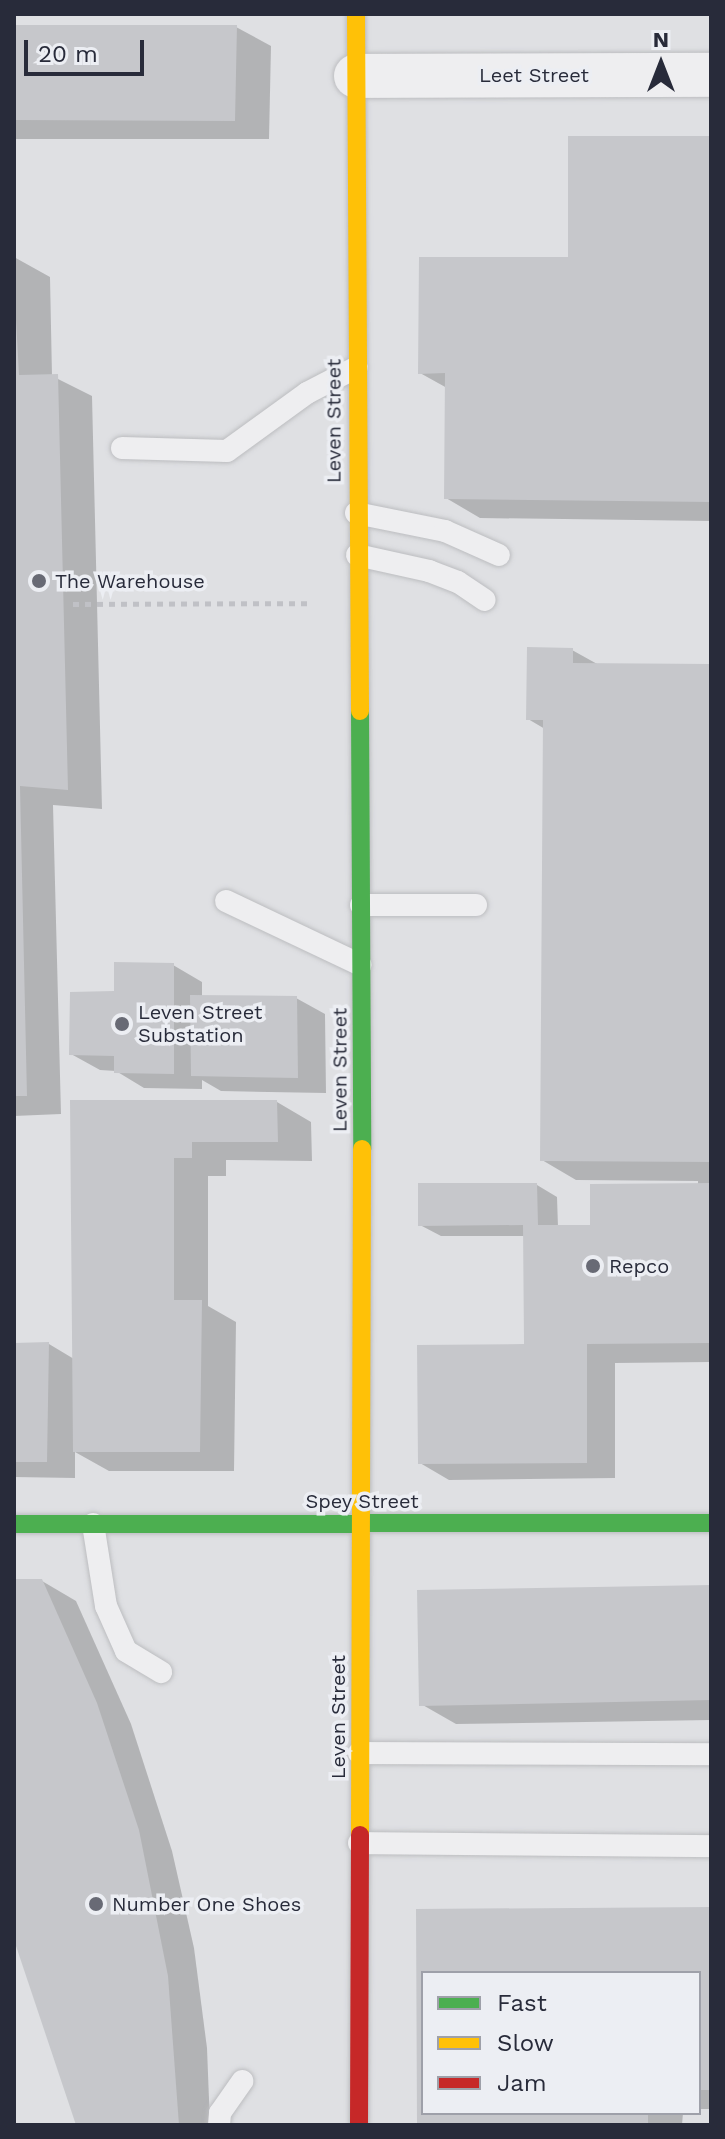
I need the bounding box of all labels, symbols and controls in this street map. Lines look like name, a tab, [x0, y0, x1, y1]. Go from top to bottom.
scale bar	[28, 24, 148, 74]
north arrow	[621, 24, 701, 104]
text: N	[653, 27, 669, 52]
text: 20 m	[38, 40, 98, 68]
street label: Leet Street	[479, 63, 589, 87]
street label: Leven Street	[322, 359, 346, 483]
place label: The Warehouse	[55, 569, 205, 593]
marker: The Warehouse	[30, 572, 48, 590]
place label: Leven Street Substation	[138, 1000, 262, 1047]
street label: Leven Street	[328, 1008, 352, 1132]
marker: Leven Street Substation	[113, 1015, 131, 1033]
place label: Repco	[609, 1254, 669, 1278]
marker: Repco	[584, 1257, 602, 1275]
street label: Spey Street	[305, 1489, 419, 1513]
street label: Leven Street	[326, 1655, 350, 1779]
place label: Number One Shoes	[112, 1892, 302, 1916]
marker: Number One Shoes	[87, 1895, 105, 1913]
legend	[421, 1971, 701, 2115]
text: Fast	[497, 1989, 547, 2017]
text: Slow	[497, 2029, 554, 2057]
text: Jam	[497, 2069, 547, 2097]

